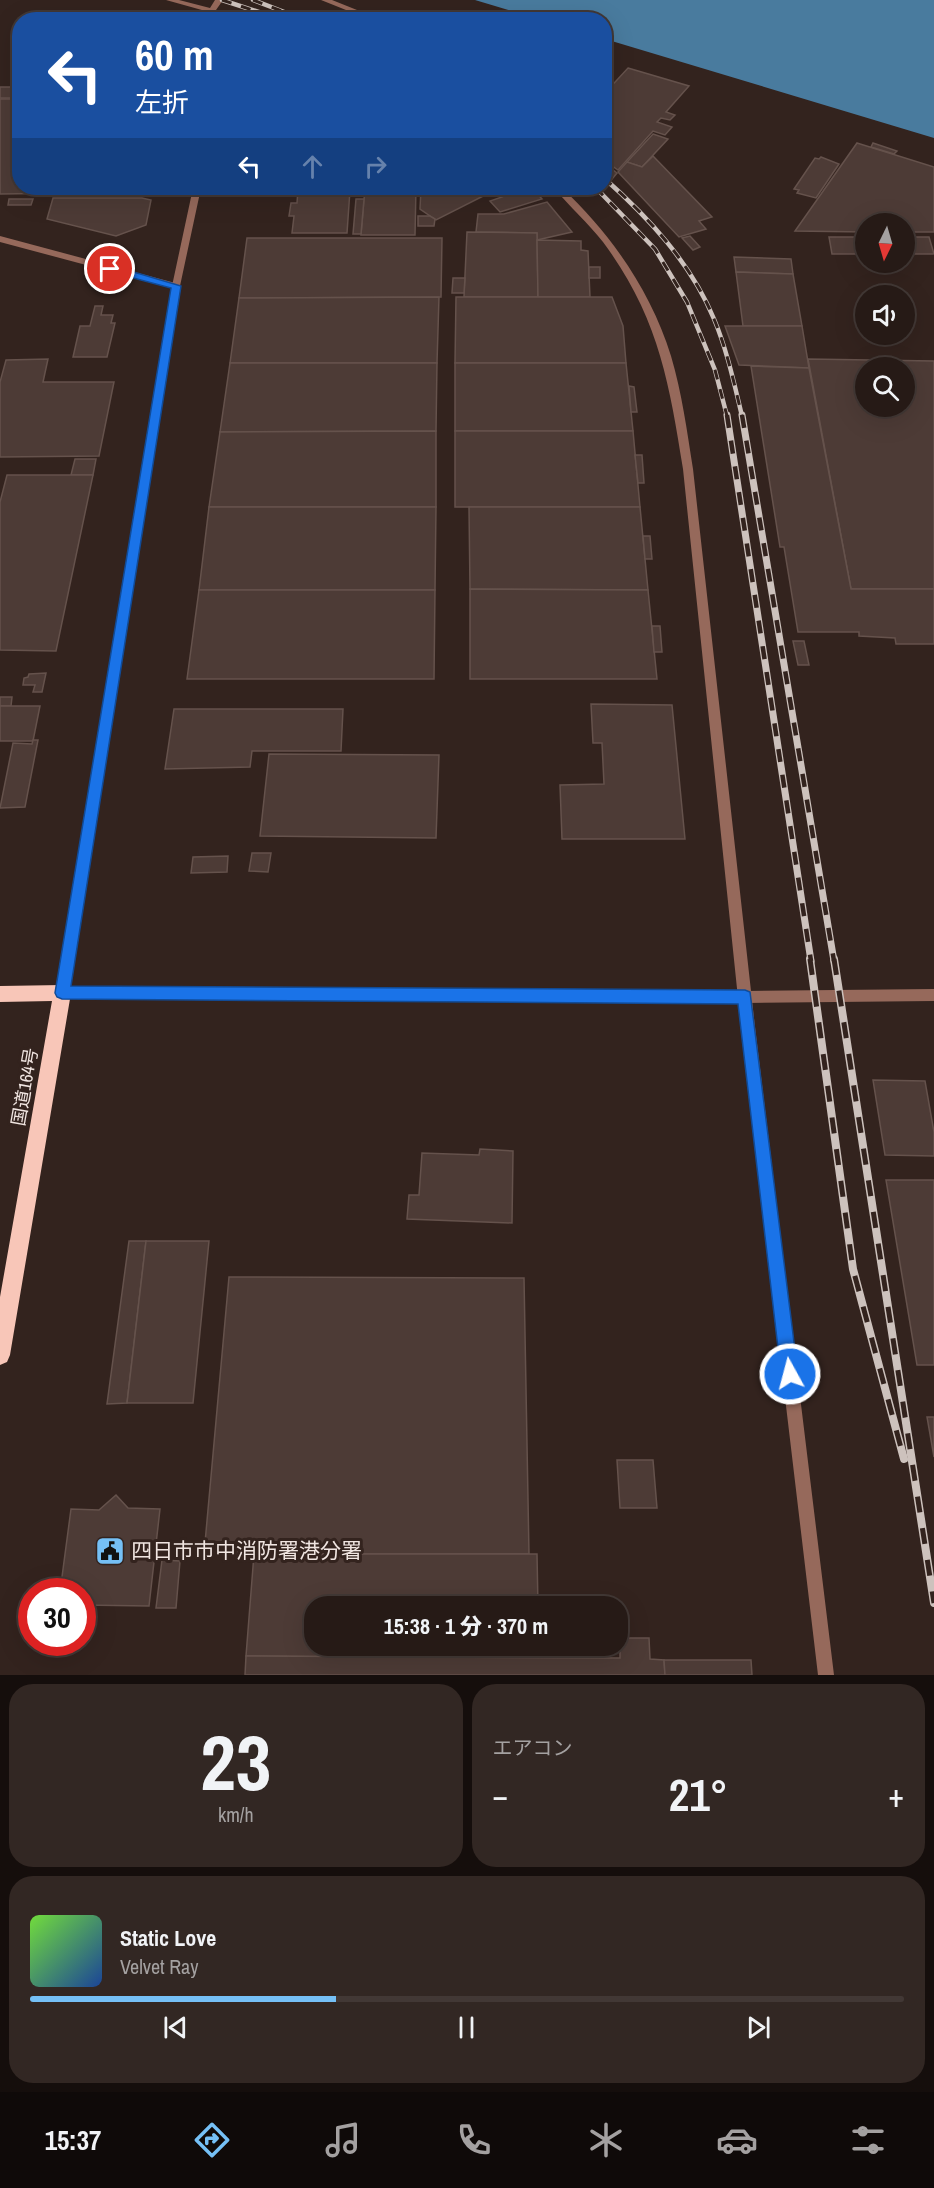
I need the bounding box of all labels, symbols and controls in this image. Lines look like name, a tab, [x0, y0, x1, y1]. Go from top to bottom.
text: 60 m	[135, 27, 214, 83]
icon: left	[36, 36, 114, 114]
text: 左折	[135, 84, 189, 120]
icon: left	[233, 150, 266, 183]
icon: ahead	[296, 150, 329, 183]
icon: right	[359, 150, 392, 183]
north arrow	[855, 213, 915, 273]
map controls	[855, 213, 915, 417]
pin	[84, 243, 135, 294]
icon: arrive	[93, 252, 126, 285]
button: sound	[855, 285, 915, 345]
button: search	[855, 357, 915, 417]
street label: 国道164号	[5, 1046, 44, 1128]
position arrow	[758, 1342, 822, 1406]
public building icon: 四日市市中消防署港分署	[94, 1535, 126, 1567]
place label: 四日市市中消防署港分署	[131, 1536, 362, 1565]
speed limit sign: 30	[18, 1578, 96, 1656]
text: 15:38 · 1 分 · 370 m	[384, 1611, 548, 1641]
text: 23	[200, 1709, 271, 1814]
text: エアコン	[493, 1734, 573, 1761]
text: 21°	[669, 1764, 728, 1825]
text: −	[493, 1773, 508, 1817]
text: +	[888, 1773, 904, 1817]
text: km/h	[218, 1801, 254, 1828]
text: Static Love	[120, 1923, 216, 1953]
text: Velvet Ray	[120, 1953, 198, 1980]
icon: previous	[159, 2011, 192, 2044]
icon: pause	[450, 2011, 483, 2044]
icon: next	[742, 2011, 775, 2044]
icon: directions	[191, 2119, 233, 2161]
icon: music	[322, 2119, 364, 2161]
icon: phone	[453, 2119, 495, 2161]
icon: climate	[585, 2119, 627, 2161]
icon: car	[716, 2119, 758, 2161]
icon: filters	[847, 2119, 889, 2161]
text: 15:37	[45, 2122, 101, 2158]

